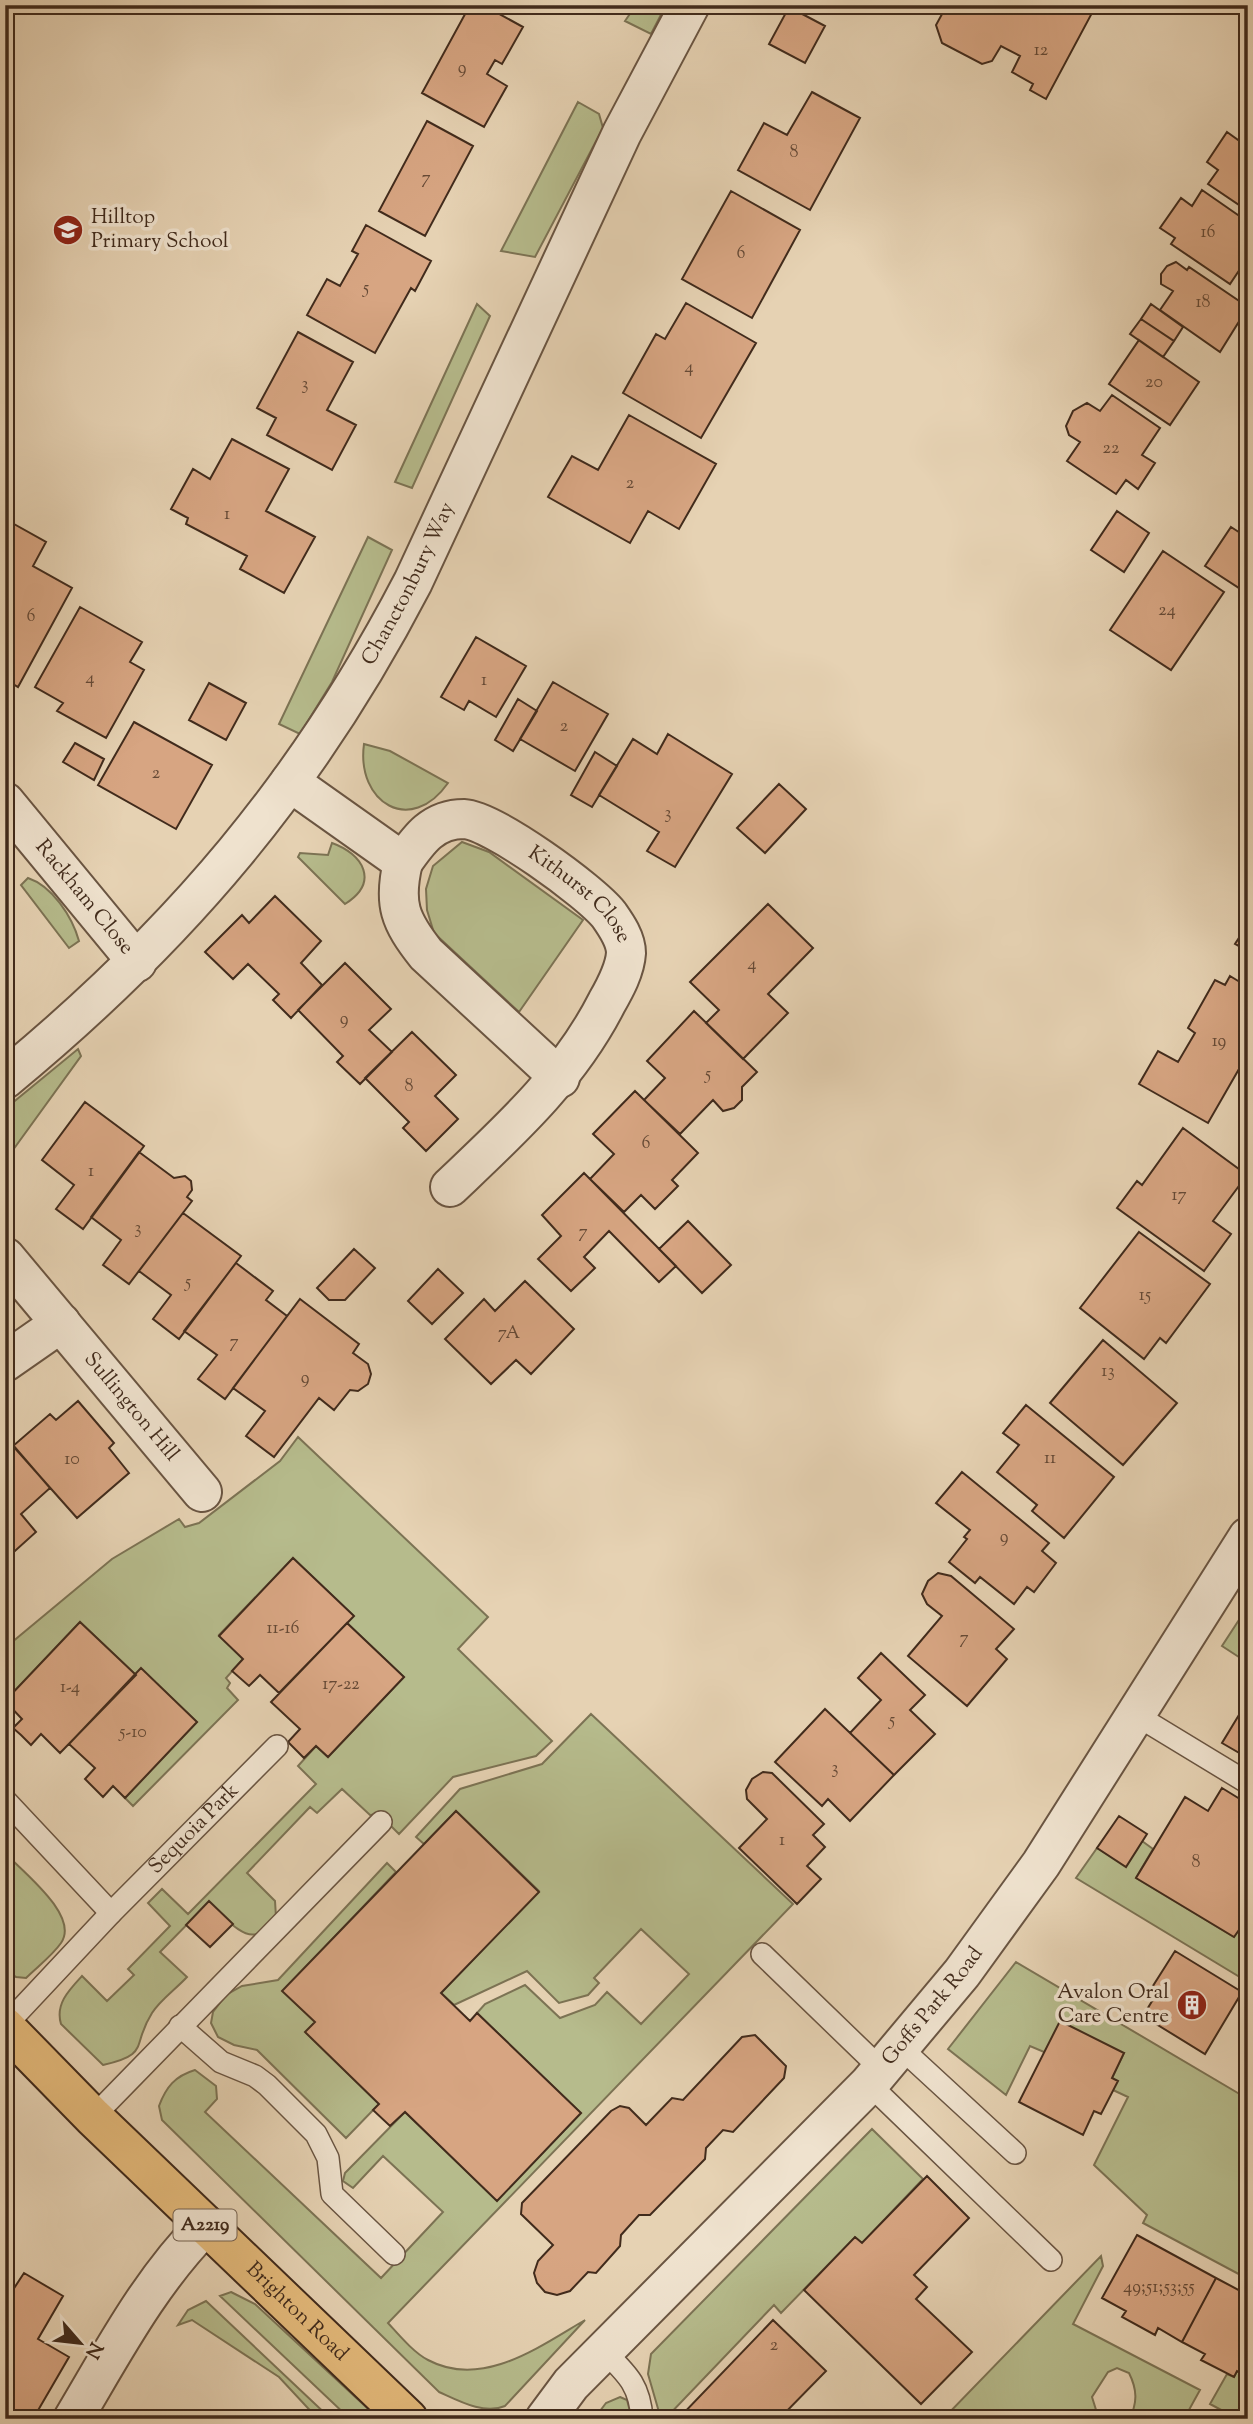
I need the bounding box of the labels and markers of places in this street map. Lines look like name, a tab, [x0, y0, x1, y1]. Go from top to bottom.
place label: Hilltop Primary School	[91, 203, 229, 257]
school or university icon: Hilltop Primary School	[51, 213, 85, 247]
place label: Avalon Oral Care Centre	[1057, 1978, 1169, 2032]
building icon: Avalon Oral Care Centre	[1175, 1988, 1209, 2022]

